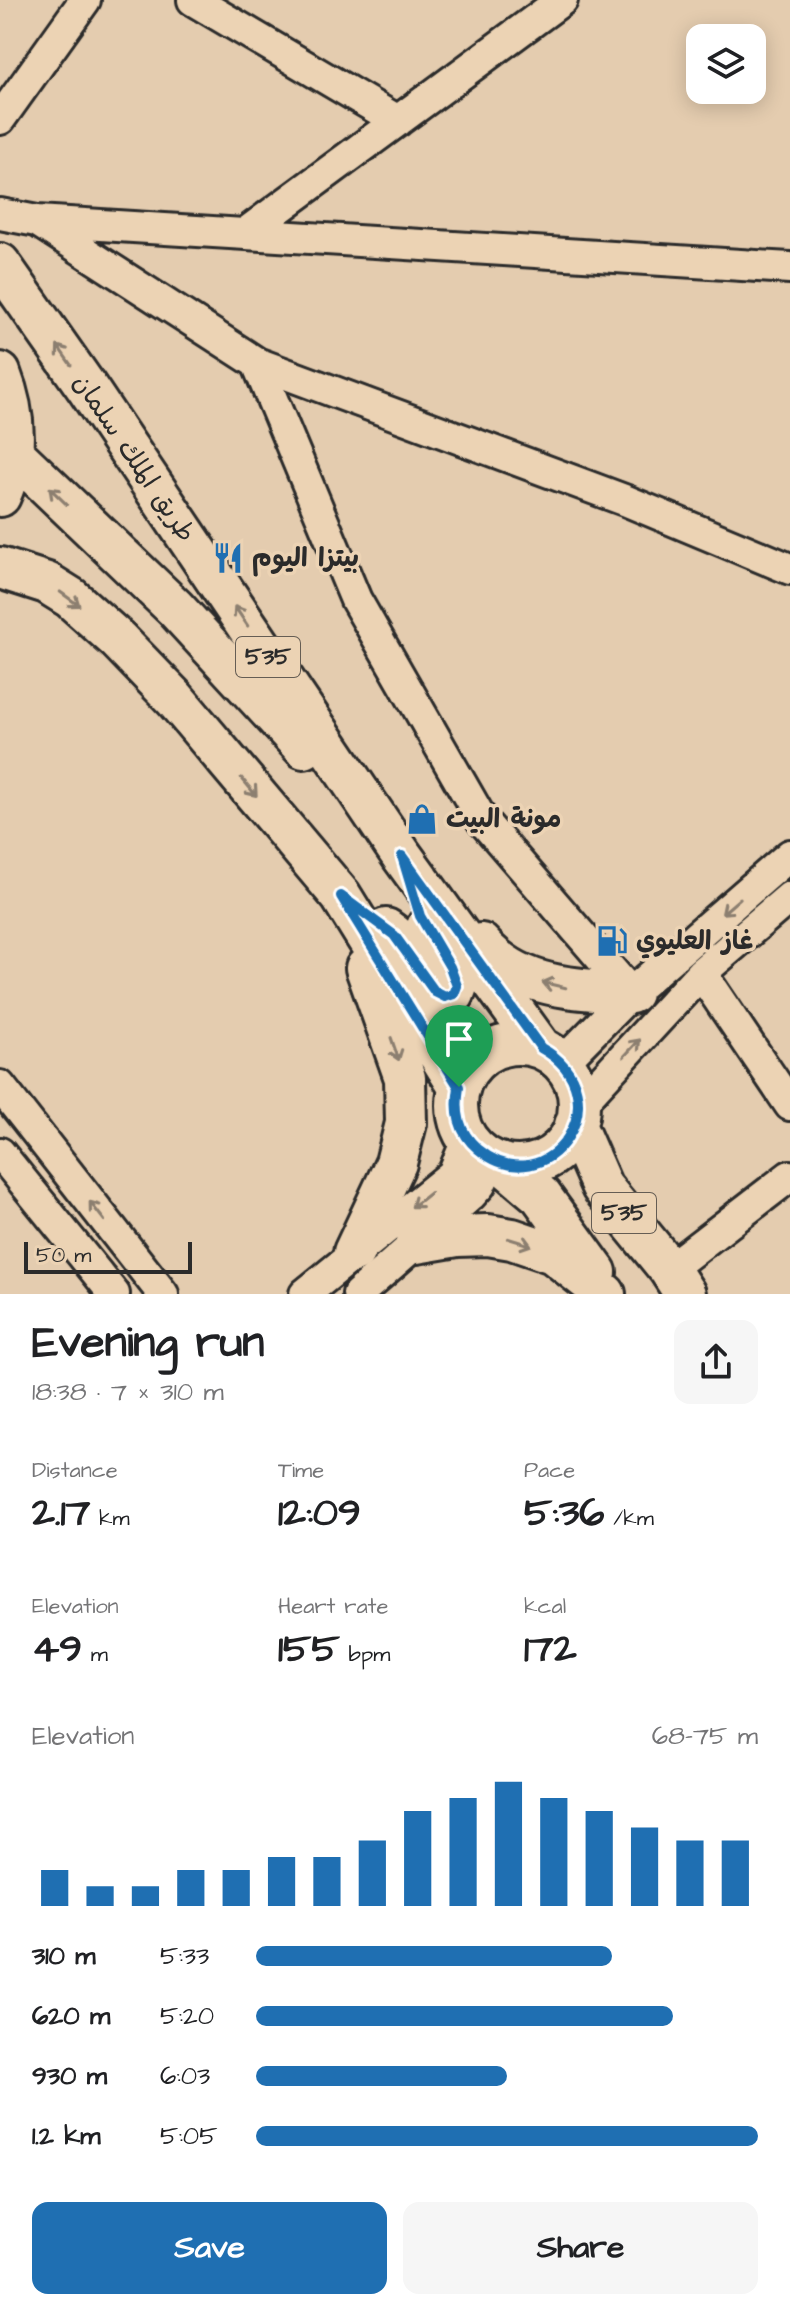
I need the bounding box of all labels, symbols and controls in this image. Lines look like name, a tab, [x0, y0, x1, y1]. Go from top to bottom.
map controls	[686, 24, 766, 104]
button: layers	[686, 24, 766, 104]
one-way arrow	[56, 344, 72, 366]
street label: طريق الملك سلمان	[64, 367, 204, 549]
one-way arrow	[49, 487, 68, 506]
place label: بيتزا اليوم	[252, 540, 359, 577]
restaurant icon: بيتزا اليوم	[211, 541, 245, 575]
one-way arrow	[59, 591, 81, 607]
one-way arrow	[233, 606, 249, 628]
road number: 535	[236, 637, 300, 677]
one-way arrow	[240, 776, 258, 797]
place label: مونة البيت	[446, 801, 561, 837]
shop icon: مونة البيت	[405, 802, 439, 836]
one-way arrow	[722, 897, 742, 915]
place label: غاز العليوي	[636, 923, 753, 959]
fuel station icon: غاز العليوي	[595, 924, 629, 958]
one-way arrow	[542, 977, 567, 992]
pin	[425, 1005, 493, 1087]
icon: arrive	[437, 1017, 481, 1061]
one-way arrow	[388, 1036, 403, 1061]
one-way arrow	[622, 1038, 640, 1058]
one-way arrow	[411, 1191, 432, 1208]
road number: 535	[592, 1193, 656, 1233]
one-way arrow	[88, 1201, 106, 1222]
one-way arrow	[507, 1236, 532, 1251]
scale bar	[24, 1238, 192, 1274]
text: 50 m	[36, 1240, 91, 1271]
text: Evening run	[32, 1313, 264, 1374]
button: share	[674, 1320, 758, 1404]
text: 18:38 · 7 × 310 m	[32, 1374, 224, 1410]
text: Distance	[32, 1455, 118, 1486]
text: Time	[278, 1455, 324, 1486]
text: Pace	[524, 1455, 575, 1486]
text: 2.17	[32, 1486, 90, 1541]
text: 12:09	[278, 1486, 361, 1541]
text: 5:36	[524, 1486, 604, 1541]
text: km	[90, 1503, 130, 1534]
text: /km	[604, 1503, 654, 1534]
text: Elevation	[32, 1591, 119, 1622]
text: Heart rate	[278, 1591, 388, 1622]
text: kcal	[524, 1591, 566, 1622]
text: 49	[32, 1622, 82, 1677]
text: 155	[278, 1622, 340, 1677]
text: 172	[524, 1622, 577, 1677]
text: m	[82, 1639, 108, 1670]
text: bpm	[340, 1639, 390, 1670]
text: Elevation	[32, 1718, 134, 1754]
text: 68–75 m	[652, 1718, 758, 1754]
text: 310 m	[32, 1938, 96, 1974]
text: 5:33	[160, 1938, 209, 1974]
text: 620 m	[32, 1998, 110, 2034]
text: 5:20	[160, 1998, 214, 2034]
text: 930 m	[32, 2058, 107, 2094]
text: 6:03	[160, 2058, 210, 2094]
text: 1.2 km	[32, 2118, 100, 2154]
text: 5:05	[160, 2118, 218, 2154]
button: Save	[32, 2202, 387, 2294]
button: Share	[403, 2202, 758, 2294]

